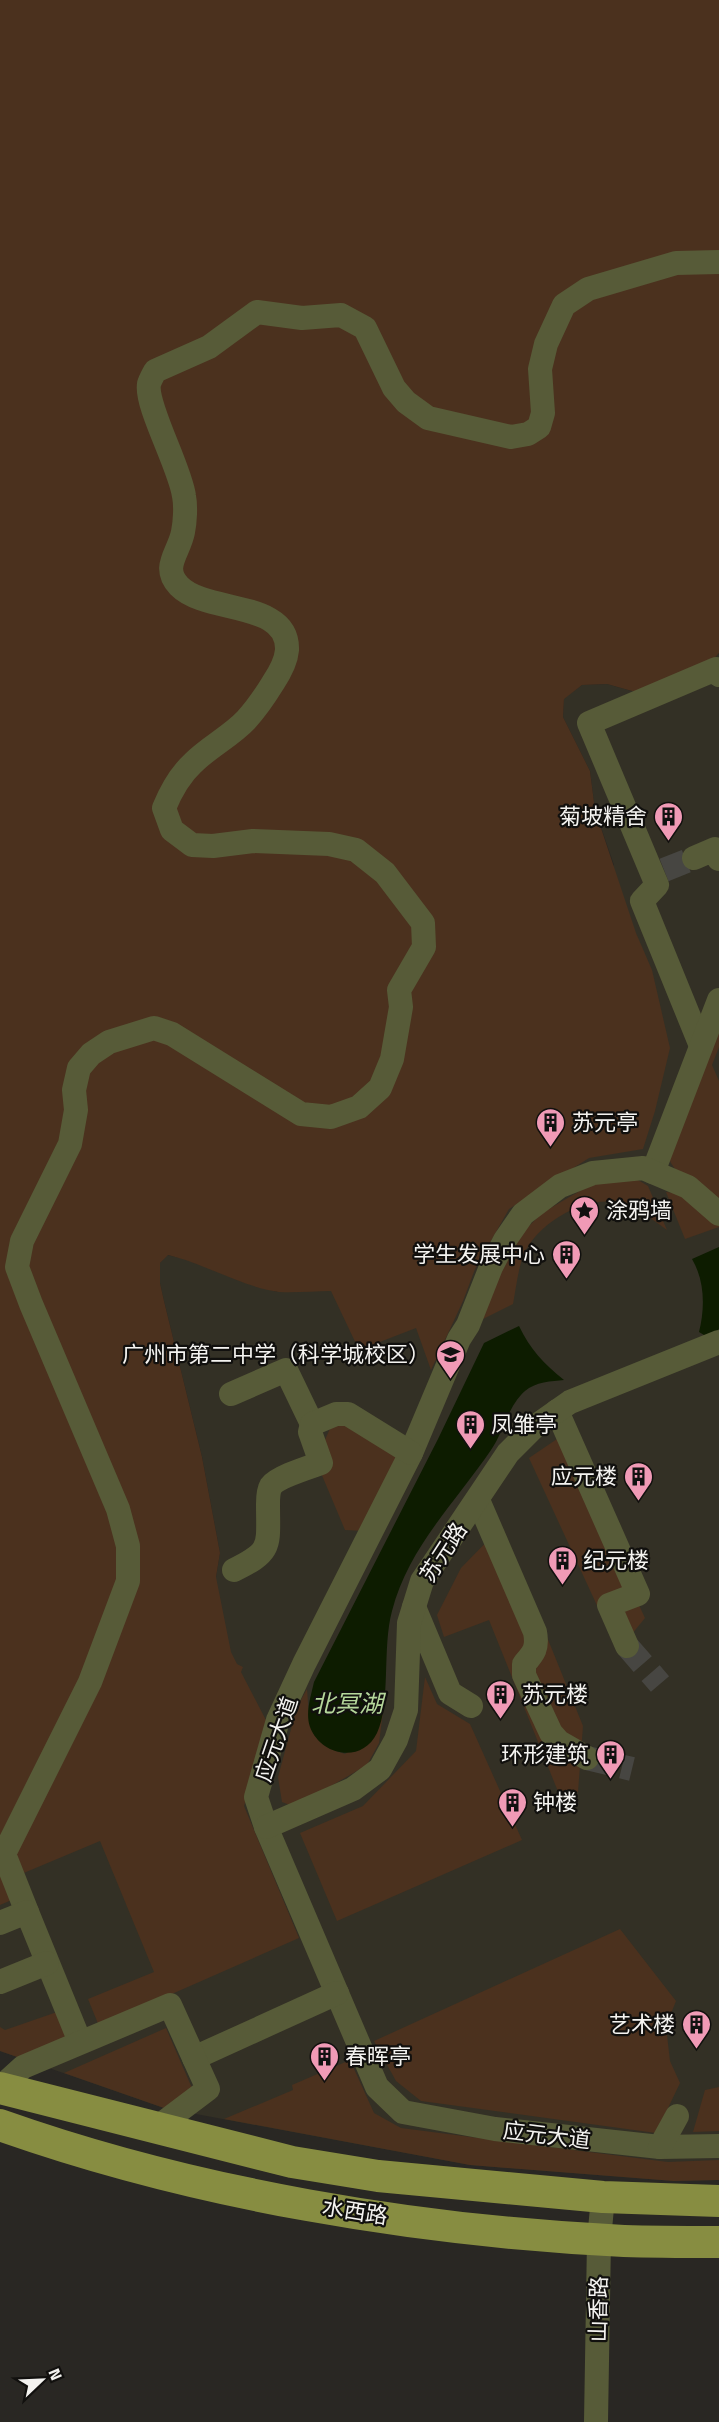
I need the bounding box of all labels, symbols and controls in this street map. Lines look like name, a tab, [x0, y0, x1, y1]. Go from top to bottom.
place label: 菊坡精舍	[559, 799, 647, 833]
building icon: 菊坡精舍	[652, 800, 684, 842]
place label: 苏元亭	[572, 1105, 638, 1139]
building icon: 苏元亭	[535, 1106, 567, 1148]
place label: 涂鸦墙	[606, 1193, 672, 1227]
place icon: 涂鸦墙	[569, 1194, 601, 1236]
place label: 学生发展中心	[413, 1237, 545, 1271]
building icon: 学生发展中心	[550, 1238, 582, 1280]
place label: 广州市第二中学（科学城校区）	[122, 1337, 430, 1371]
school or university icon: 广州市第二中学（科学城校区）	[435, 1338, 467, 1380]
place label: 凤雏亭	[491, 1407, 557, 1441]
building icon: 凤雏亭	[454, 1408, 486, 1450]
place label: 应元楼	[551, 1459, 617, 1493]
building icon: 应元楼	[622, 1460, 654, 1502]
street label: 苏元路	[411, 1515, 475, 1589]
place label: 纪元楼	[583, 1543, 649, 1577]
building icon: 纪元楼	[546, 1544, 578, 1586]
place label: 苏元楼	[522, 1677, 588, 1711]
building icon: 苏元楼	[485, 1678, 517, 1720]
water label: 北冥湖	[311, 1685, 387, 1721]
street label: 应元大道	[246, 1692, 306, 1786]
place label: 环形建筑	[501, 1737, 589, 1771]
building icon: 环形建筑	[594, 1738, 626, 1780]
place label: 钟楼	[533, 1785, 577, 1819]
building icon: 钟楼	[496, 1786, 528, 1828]
place label: 艺术楼	[609, 2007, 675, 2041]
building icon: 艺术楼	[680, 2008, 712, 2050]
place label: 春晖亭	[345, 2039, 411, 2073]
building icon: 春晖亭	[308, 2040, 340, 2082]
street label: 应元大道	[501, 2113, 593, 2157]
street label: 水西路	[320, 2189, 390, 2233]
street label: 山香路	[580, 2276, 616, 2342]
north arrow	[12, 2350, 72, 2410]
text: N	[43, 2364, 69, 2384]

